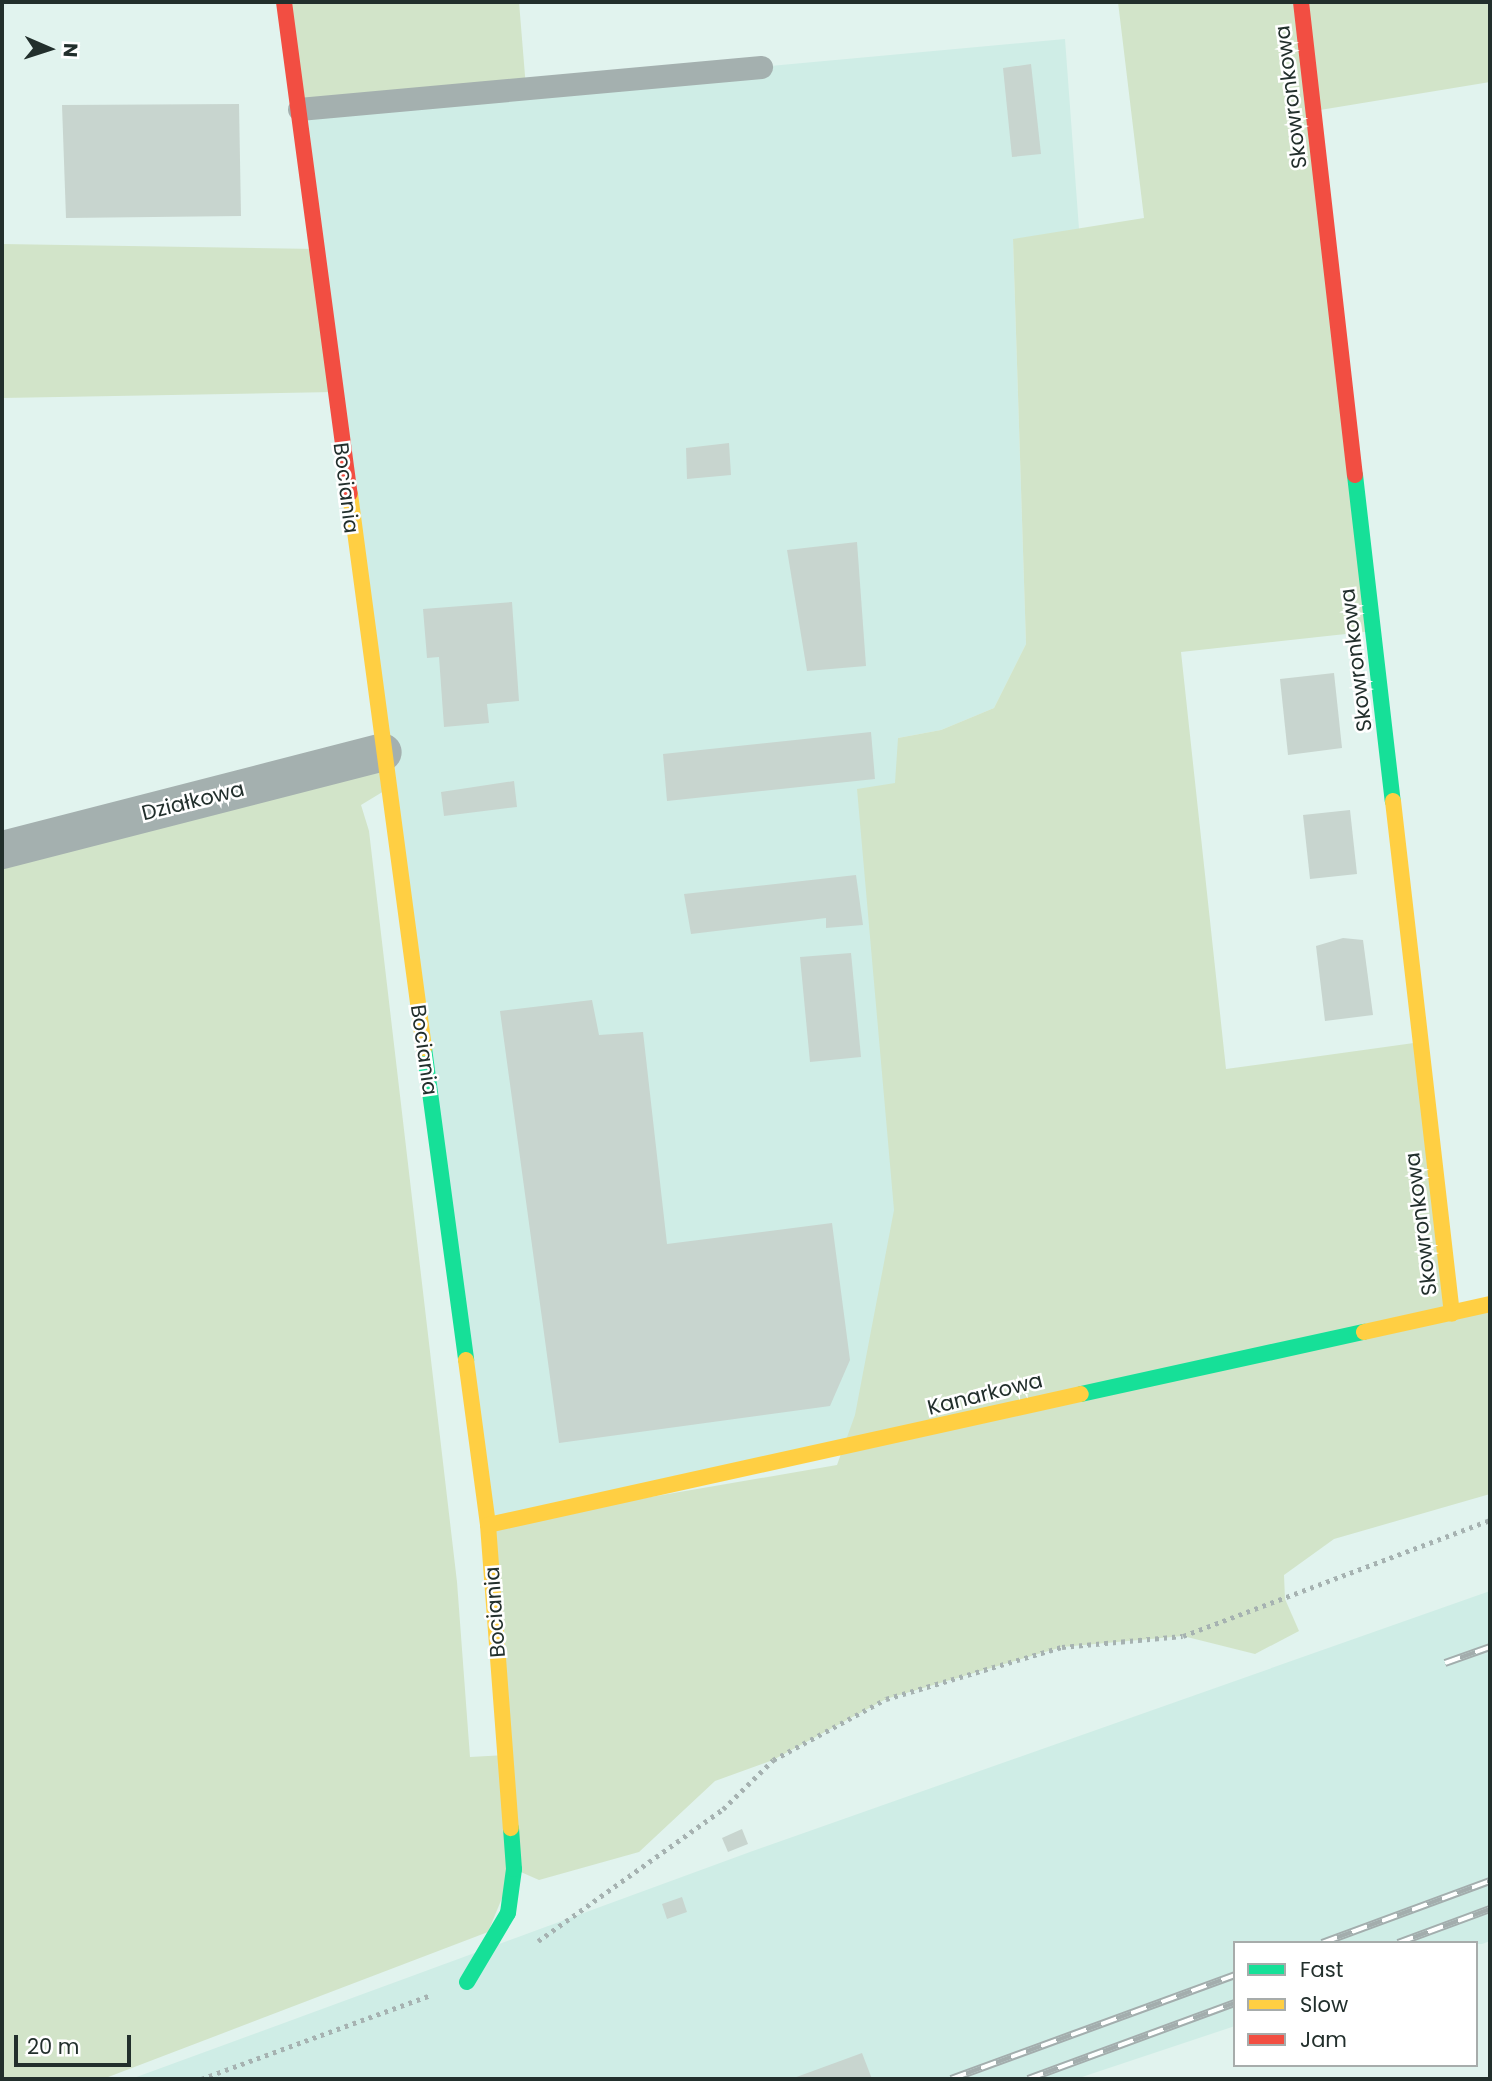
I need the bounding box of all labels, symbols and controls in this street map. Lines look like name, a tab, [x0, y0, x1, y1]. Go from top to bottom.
north arrow	[14, 14, 84, 84]
street label: Skowronkowa	[1270, 24, 1312, 170]
text: N	[57, 42, 84, 58]
street label: Bociania	[328, 441, 364, 535]
street label: Skowronkowa	[1335, 587, 1377, 733]
street label: Działkowa	[139, 776, 247, 826]
street label: Bociania	[405, 1003, 443, 1097]
street label: Skowronkowa	[1400, 1151, 1442, 1297]
street label: Kanarkowa	[925, 1368, 1045, 1420]
street label: Bociania	[479, 1566, 511, 1658]
legend	[1233, 1941, 1478, 2067]
text: Fast	[1300, 1955, 1343, 1984]
text: Slow	[1300, 1990, 1348, 2019]
scale bar	[18, 2022, 135, 2066]
text: Jam	[1300, 2025, 1347, 2054]
text: 20 m	[27, 2032, 80, 2061]

